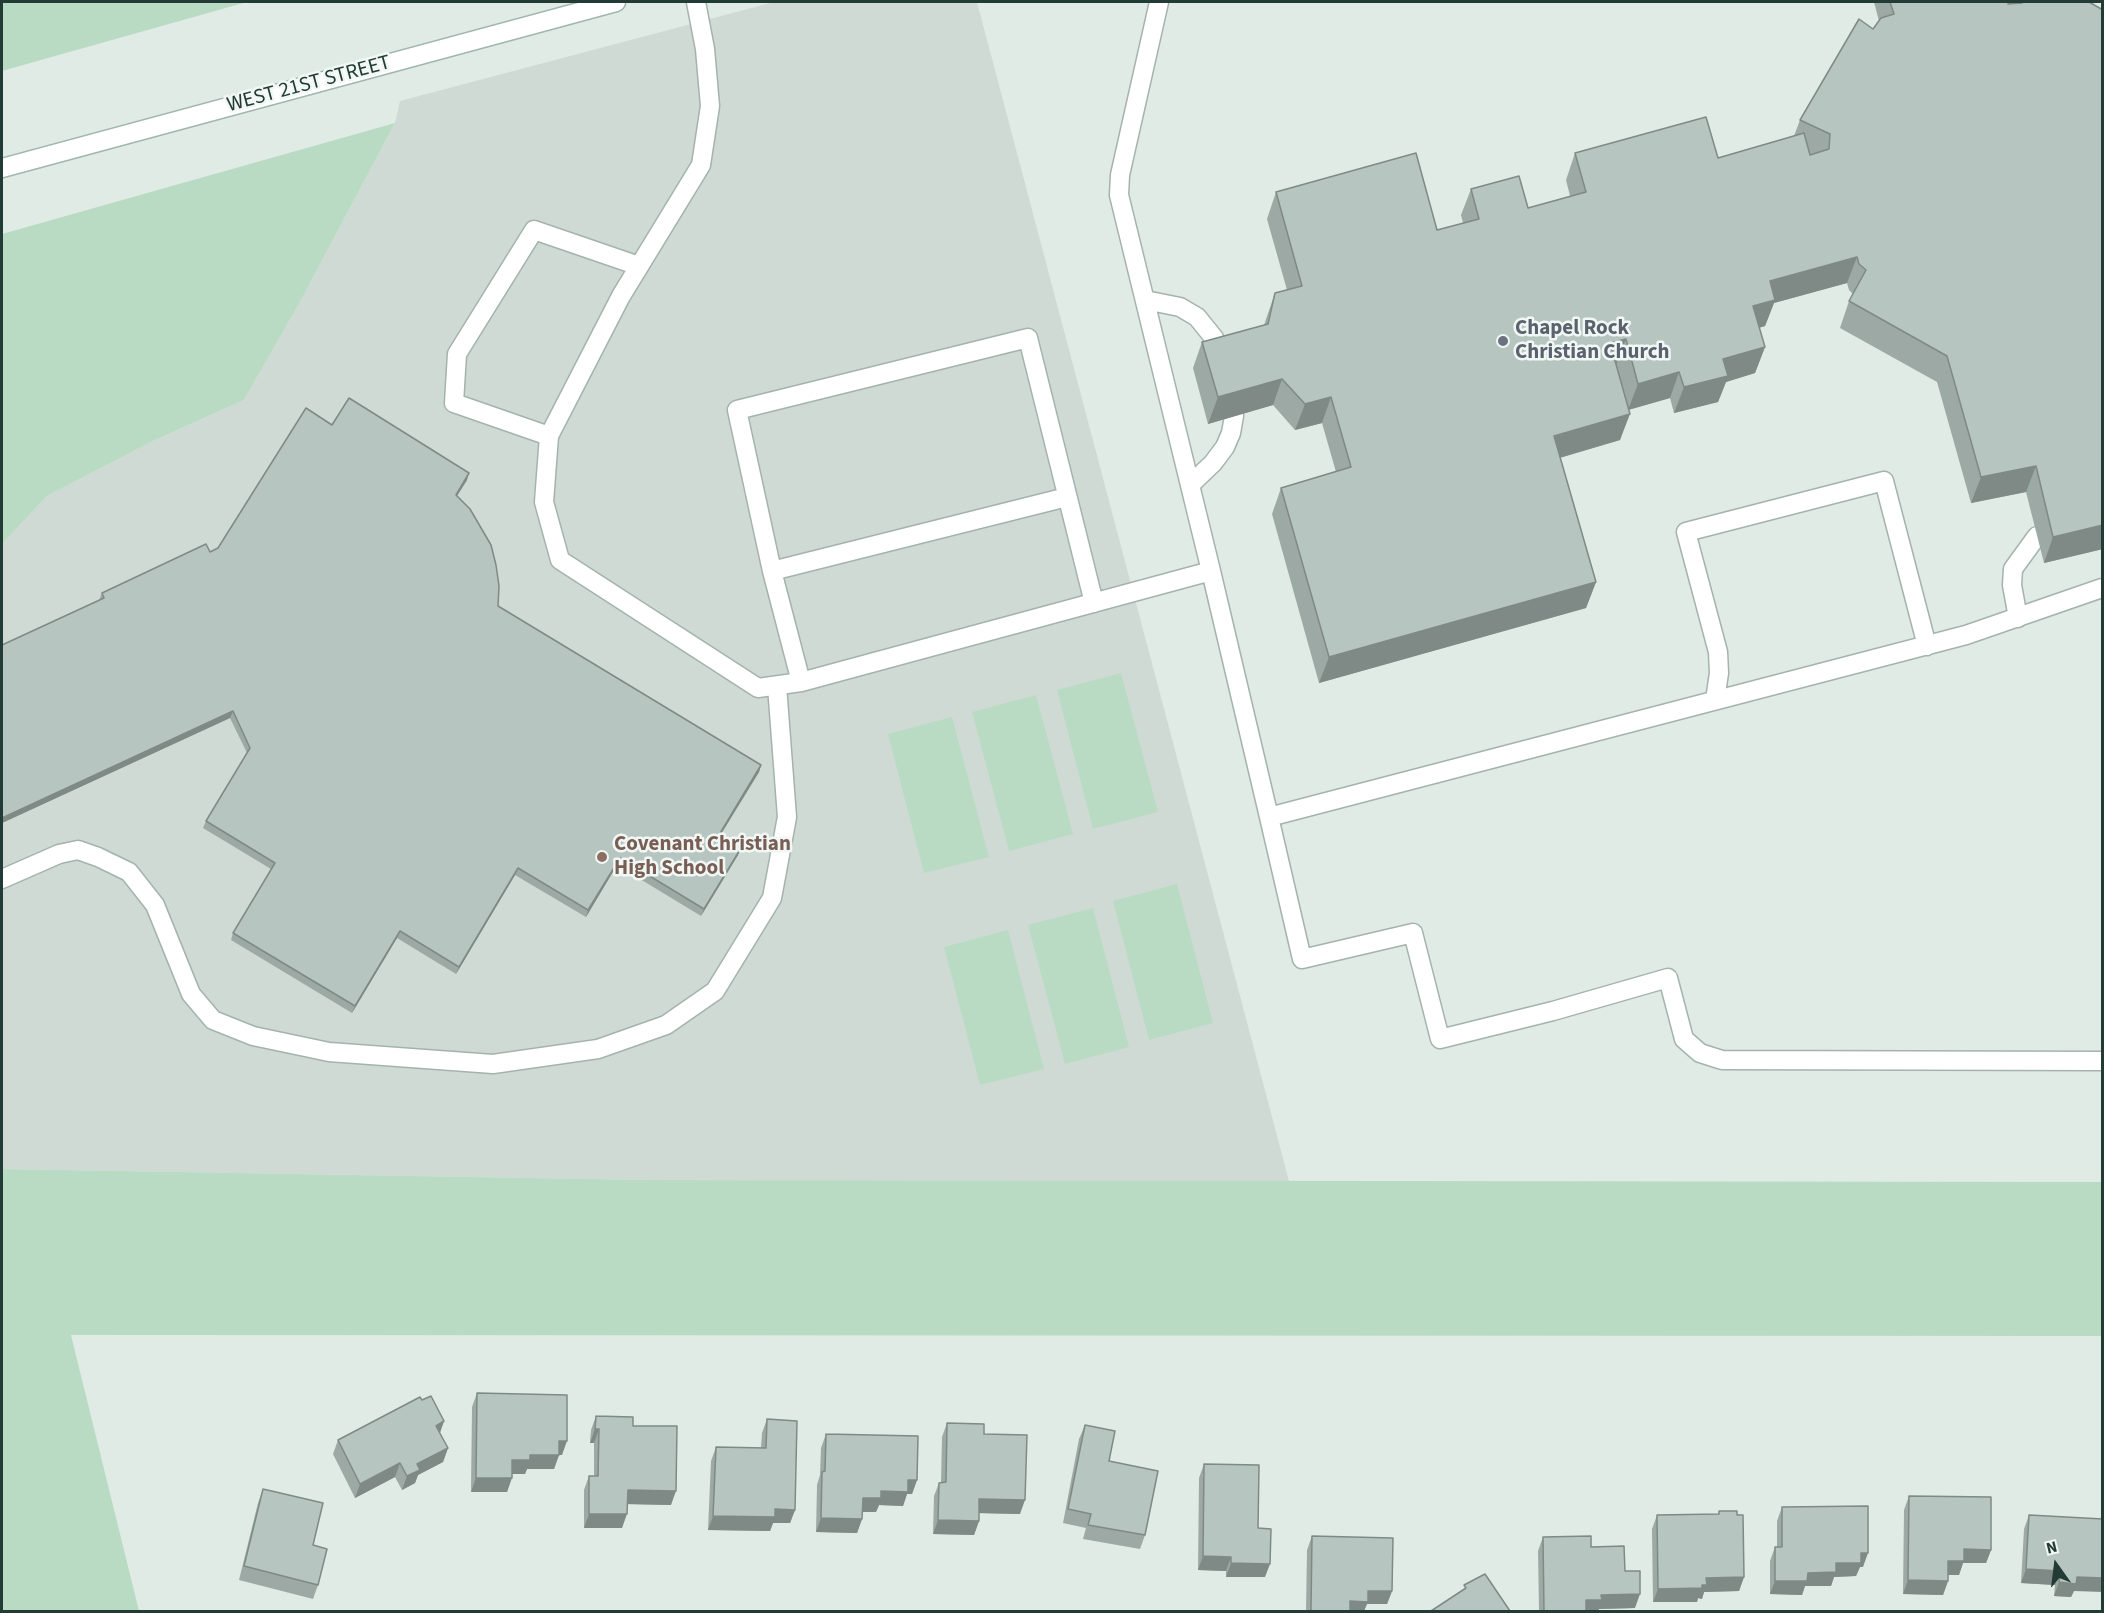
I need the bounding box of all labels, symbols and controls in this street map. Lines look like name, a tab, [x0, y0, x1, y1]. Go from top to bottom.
street label: WEST 21ST STREET	[224, 51, 394, 119]
place label: Chapel Rock Christian Church	[1515, 316, 1669, 366]
marker: Chapel Rock Christian Church	[1496, 334, 1510, 348]
place label: Covenant Christian High School	[614, 832, 791, 882]
marker: Covenant Christian High School	[595, 850, 609, 864]
north arrow	[2026, 1535, 2086, 1595]
text: N	[2044, 1536, 2059, 1559]

